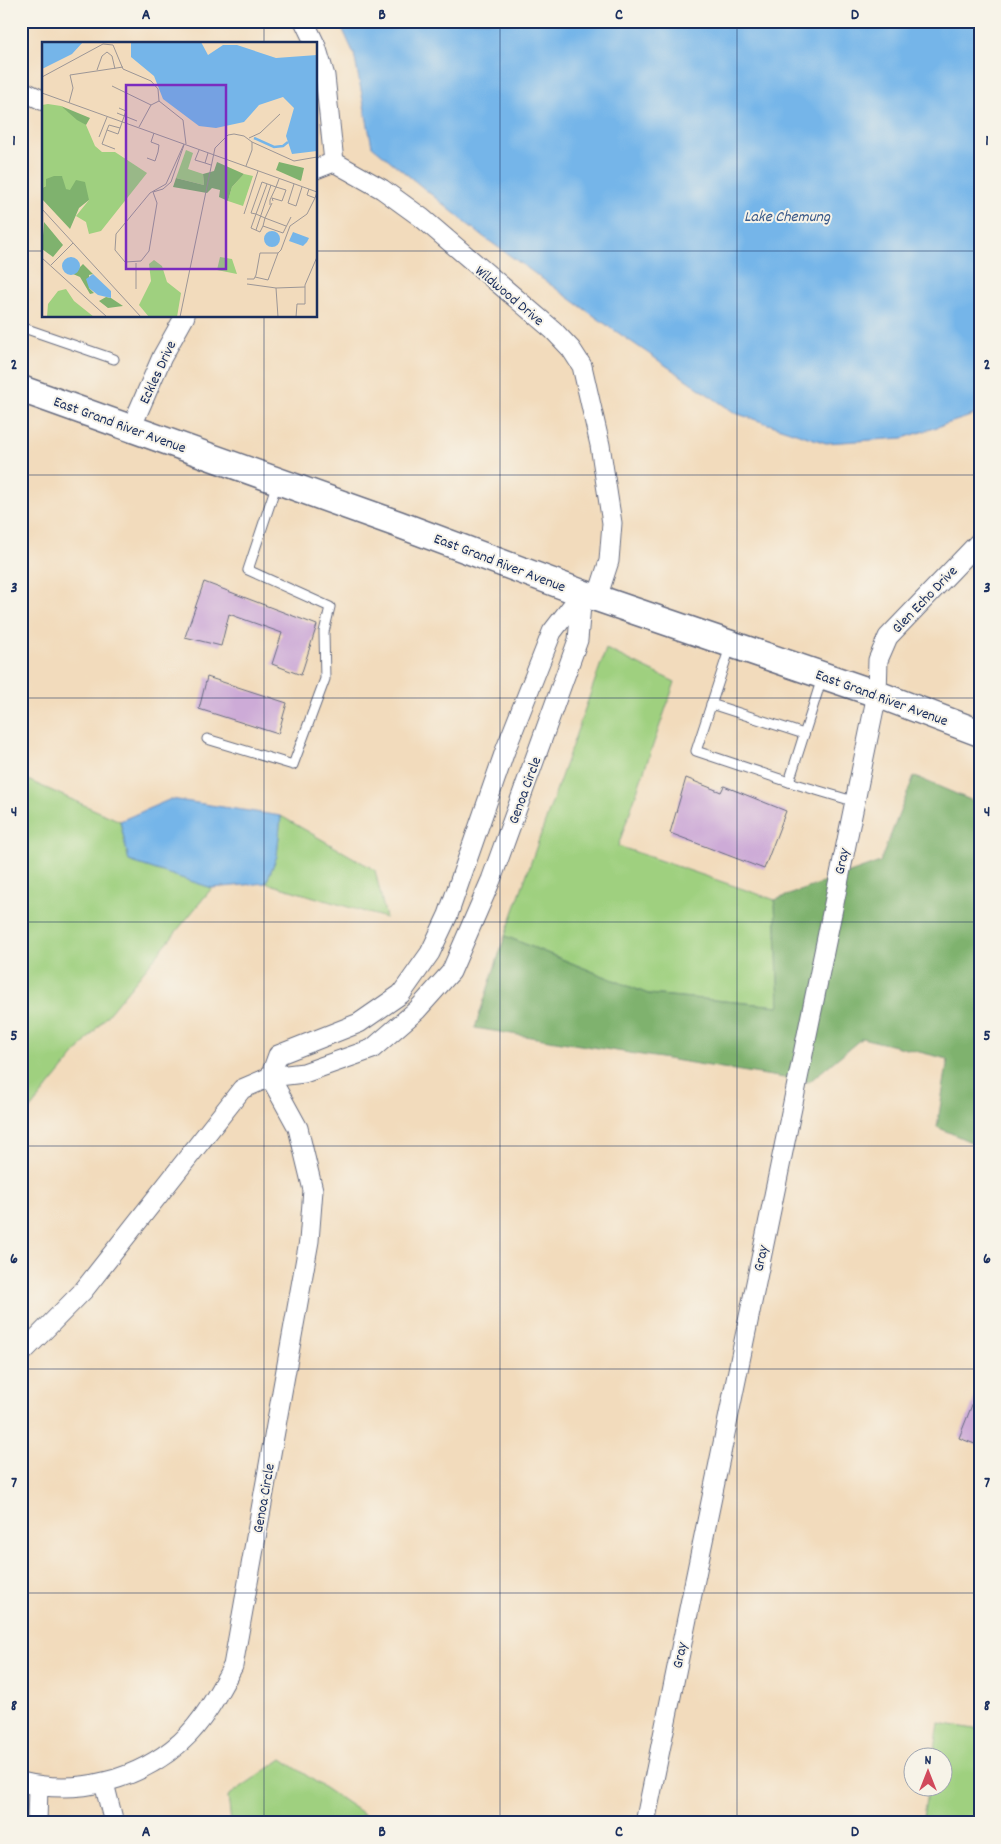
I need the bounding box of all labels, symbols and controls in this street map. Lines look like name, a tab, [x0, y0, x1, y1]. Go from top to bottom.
text: A	[142, 4, 151, 27]
text: B	[378, 4, 386, 27]
text: C	[615, 4, 623, 27]
text: D	[851, 4, 860, 27]
inset map	[42, 42, 318, 318]
text: 1	[12, 130, 16, 153]
text: 1	[985, 130, 989, 153]
water label: Lake Chemung	[744, 206, 831, 229]
street label: Wildwood Drive	[469, 261, 548, 332]
street label: Eckles Drive	[135, 337, 183, 408]
text: 2	[11, 354, 18, 377]
text: 2	[984, 354, 991, 377]
street label: East Grand River Avenue	[50, 392, 189, 460]
street label: East Grand River Avenue	[430, 529, 569, 599]
street label: Glen Echo Drive	[887, 561, 964, 639]
text: 3	[10, 577, 18, 600]
text: 3	[983, 577, 991, 600]
street label: East Grand River Avenue	[812, 665, 951, 733]
street label: Genoa Circle	[504, 754, 548, 827]
text: 4	[11, 801, 17, 824]
text: 4	[984, 801, 990, 824]
street label: Gray	[829, 845, 857, 877]
text: 5	[10, 1025, 18, 1048]
text: 5	[983, 1025, 991, 1048]
street label: Gray	[748, 1242, 776, 1274]
text: 6	[10, 1248, 18, 1271]
text: 6	[983, 1248, 991, 1271]
street label: Genoa Circle	[248, 1461, 282, 1535]
text: 7	[11, 1472, 17, 1495]
text: 7	[984, 1472, 990, 1495]
street label: Gray	[667, 1639, 695, 1671]
text: 8	[11, 1695, 18, 1718]
text: 8	[984, 1695, 991, 1718]
north arrow	[904, 1746, 954, 1796]
text: N	[925, 1751, 932, 1771]
text: A	[142, 1821, 151, 1844]
text: B	[378, 1821, 386, 1844]
text: C	[615, 1821, 623, 1844]
text: D	[851, 1821, 860, 1844]

